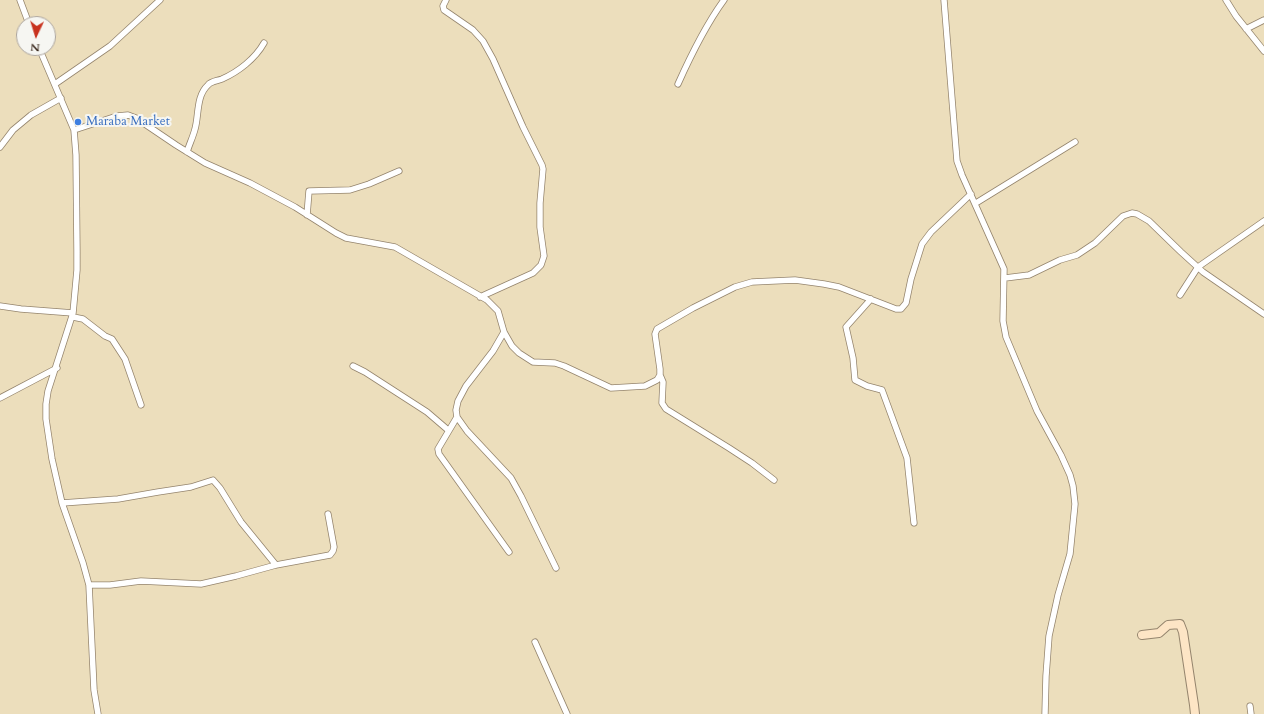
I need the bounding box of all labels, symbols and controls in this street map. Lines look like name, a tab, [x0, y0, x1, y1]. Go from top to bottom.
north arrow	[16, 16, 56, 56]
text: N	[30, 40, 40, 55]
place label: Maraba Market	[86, 114, 170, 130]
marker: Maraba Market	[73, 117, 83, 127]

